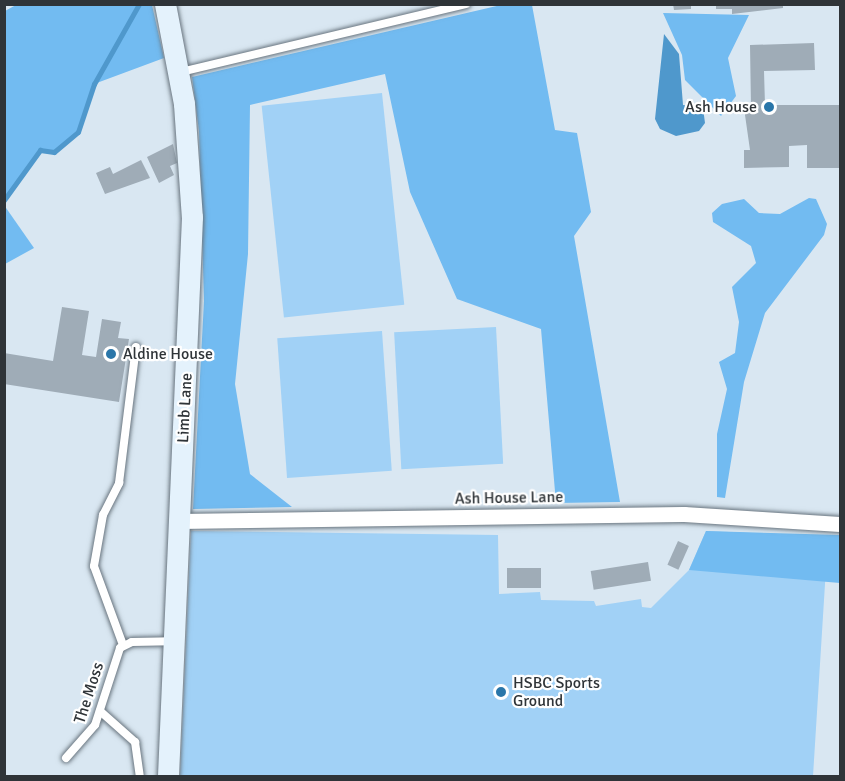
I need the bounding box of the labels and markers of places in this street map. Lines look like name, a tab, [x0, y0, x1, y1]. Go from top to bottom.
place label: Ash House	[685, 97, 757, 117]
marker: Ash House	[762, 100, 776, 114]
place label: Aldine House	[123, 344, 213, 364]
marker: Aldine House	[104, 347, 118, 361]
place label: HSBC Sports Ground	[513, 673, 600, 711]
marker: HSBC Sports Ground	[494, 685, 508, 699]

